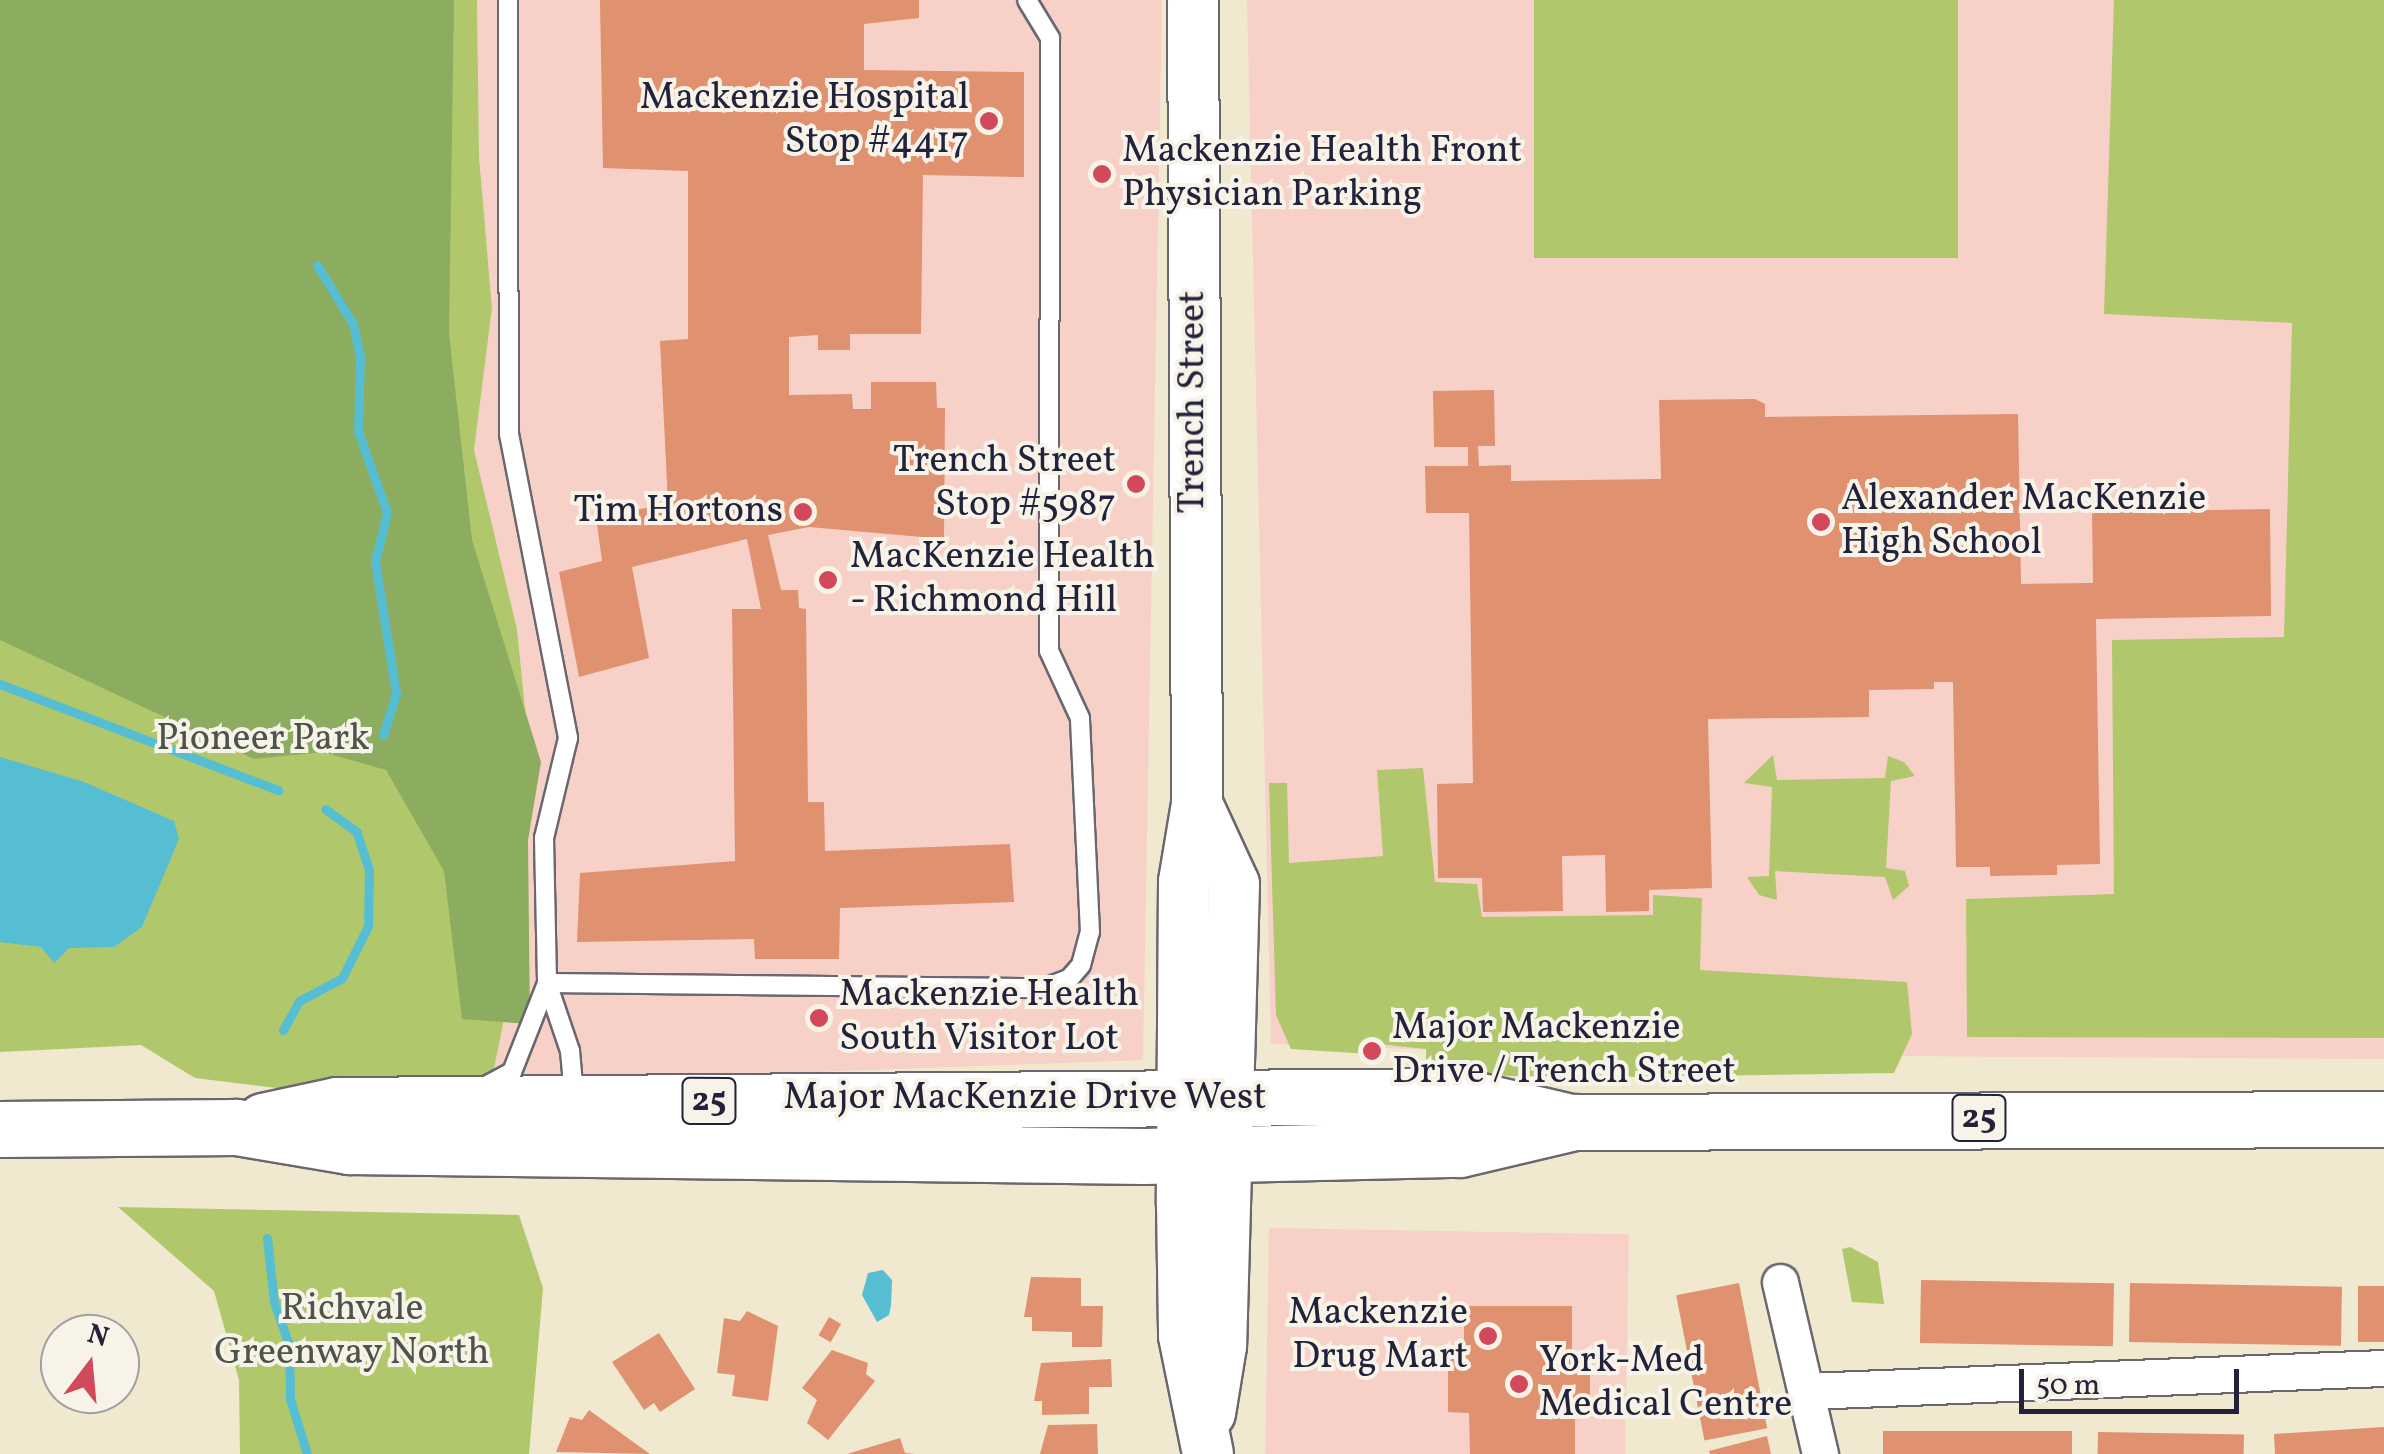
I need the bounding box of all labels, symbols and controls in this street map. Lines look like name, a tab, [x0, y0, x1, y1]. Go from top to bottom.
place label: Mackenzie Hospital Stop #4417	[640, 76, 969, 165]
marker: Mackenzie Hospital Stop #4417	[978, 110, 1000, 132]
place label: Mackenzie Health Front Physician Parking	[1122, 129, 1522, 218]
marker: Mackenzie Health Front Physician Parking	[1091, 163, 1113, 185]
street label: Trench Street	[1171, 290, 1217, 514]
place label: Trench Street Stop #5987	[893, 439, 1116, 528]
marker: Trench Street Stop #5987	[1125, 473, 1147, 495]
place label: Alexander MacKenzie High School	[1841, 477, 2206, 566]
place label: Tim Hortons	[573, 489, 783, 535]
marker: Tim Hortons	[792, 501, 814, 523]
marker: Alexander MacKenzie High School	[1810, 511, 1832, 533]
place label: MacKenzie Health - Richmond Hill	[850, 535, 1155, 624]
marker: MacKenzie Health - Richmond Hill	[815, 567, 841, 593]
park label: Pioneer Park	[156, 717, 370, 763]
place label: Mackenzie Health South Visitor Lot	[839, 973, 1139, 1062]
place label: Major Mackenzie Drive / Trench Street	[1392, 1006, 1737, 1096]
marker: Mackenzie Health South Visitor Lot	[808, 1007, 830, 1029]
marker: Major Mackenzie Drive / Trench Street	[1361, 1040, 1383, 1062]
road number: 25	[679, 1071, 739, 1131]
street label: Major MacKenzie Drive West	[783, 1076, 1267, 1122]
road number: 25	[1949, 1088, 2009, 1148]
park label: Richvale Greenway North	[214, 1287, 490, 1376]
place label: Mackenzie Drug Mart	[1288, 1291, 1468, 1380]
north arrow	[40, 1314, 140, 1414]
text: N	[83, 1315, 113, 1358]
marker: Mackenzie Drug Mart	[1477, 1325, 1499, 1347]
place label: York-Med Medical Centre	[1539, 1339, 1792, 1428]
scale bar	[2024, 1349, 2244, 1411]
text: 50 m	[2036, 1365, 2100, 1407]
marker: York-Med Medical Centre	[1508, 1373, 1530, 1395]

